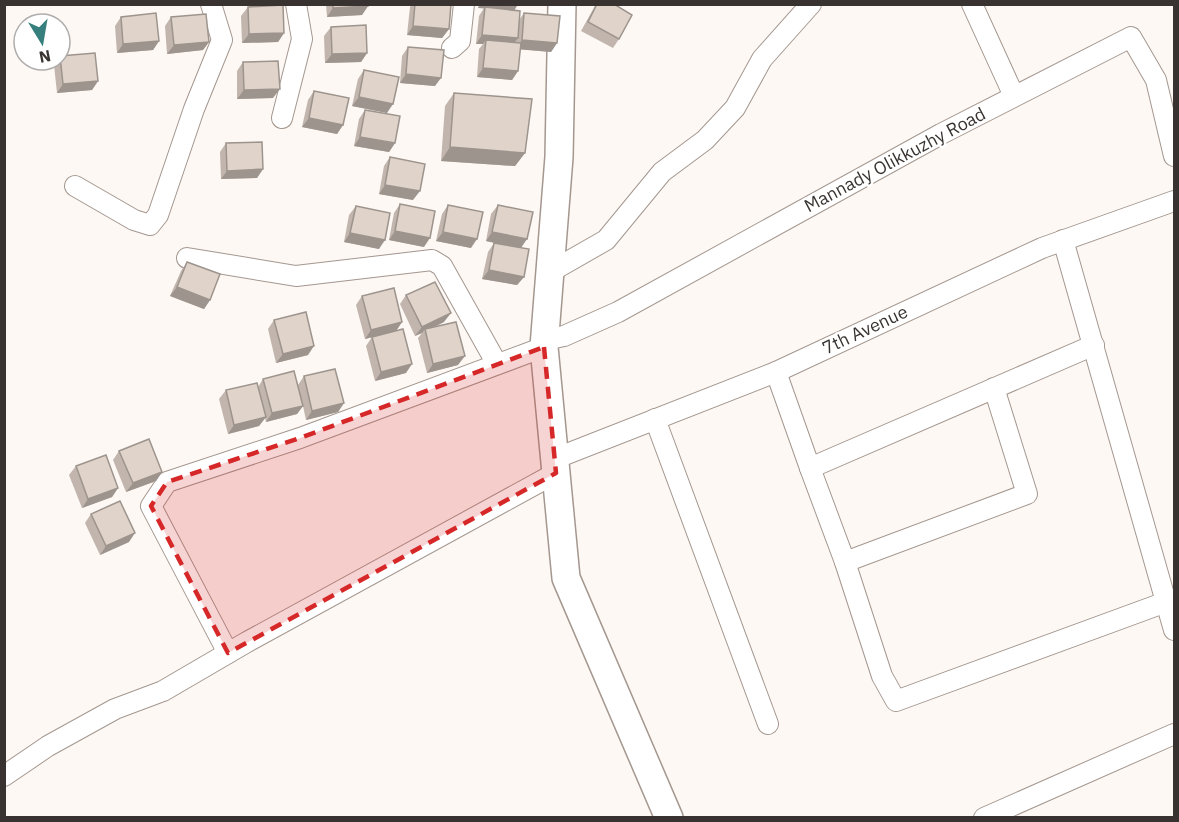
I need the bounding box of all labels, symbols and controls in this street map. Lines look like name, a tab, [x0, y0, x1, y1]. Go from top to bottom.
north arrow	[12, 12, 72, 72]
text: N	[37, 46, 52, 68]
street label: Mannady Olikkuzhy Road	[800, 102, 989, 217]
street label: 7th Avenue	[818, 300, 911, 359]

